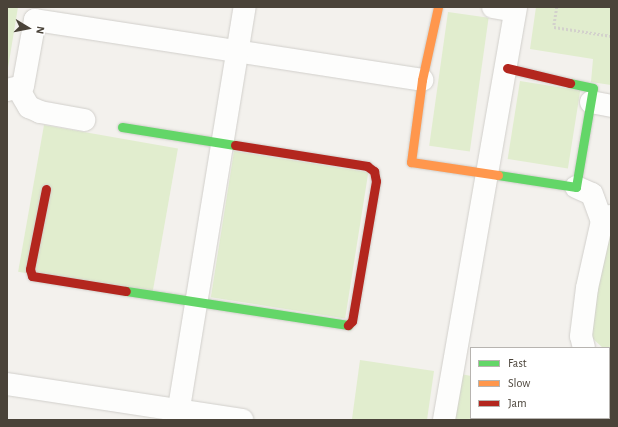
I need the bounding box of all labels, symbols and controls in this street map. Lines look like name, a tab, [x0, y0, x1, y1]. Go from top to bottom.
north arrow	[8, 8, 48, 48]
text: N	[34, 25, 46, 35]
legend	[470, 347, 610, 419]
text: Fast	[508, 357, 527, 369]
text: Slow	[508, 377, 530, 389]
text: Jam	[508, 397, 527, 409]

